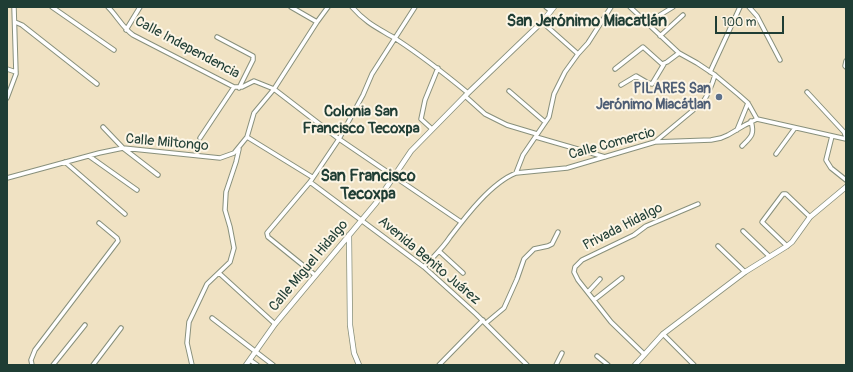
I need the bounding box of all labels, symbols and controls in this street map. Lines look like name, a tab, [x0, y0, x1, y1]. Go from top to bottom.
scale bar	[717, 8, 786, 34]
district label: San Jerónimo Miacatlán	[507, 12, 667, 32]
street label: Calle Independencia	[132, 13, 242, 83]
text: 100 m	[722, 15, 756, 30]
place label: PILARES San Jerónimo Miacátlan	[596, 81, 711, 114]
marker: PILARES San Jerónimo Miacátlan	[714, 92, 724, 102]
district label: Colonia San Francisco Tecoxpa	[302, 103, 420, 138]
street label: Calle Comercio	[567, 124, 657, 164]
street label: Calle Miltongo	[125, 131, 209, 155]
district label: San Francisco Tecoxpa	[320, 167, 416, 205]
street label: Privada Hidalgo	[580, 200, 666, 254]
street label: Avenida Benito Juárez	[374, 213, 484, 309]
street label: Calle Miguel Hidalgo	[266, 217, 352, 315]

